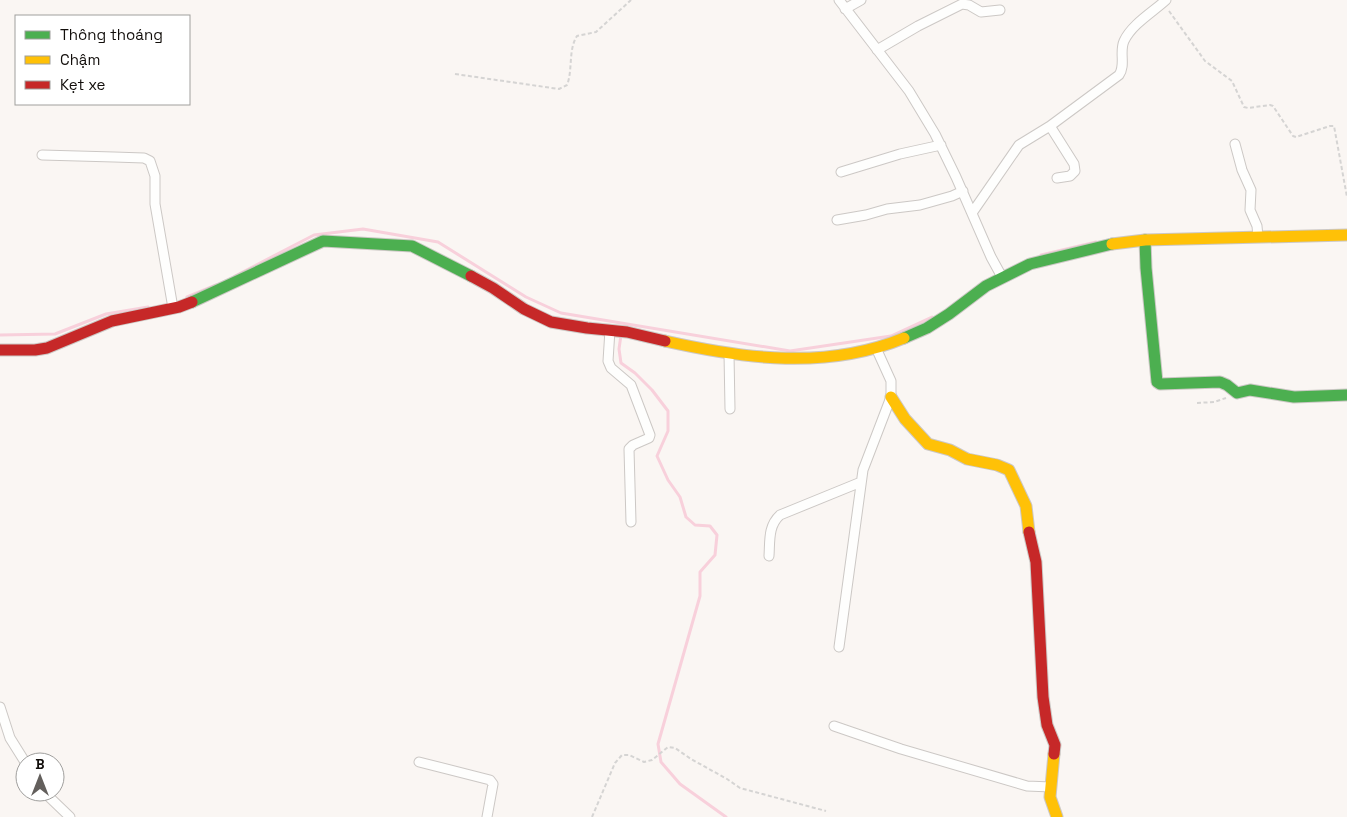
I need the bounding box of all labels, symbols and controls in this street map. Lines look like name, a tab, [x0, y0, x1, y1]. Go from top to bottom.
legend	[15, 15, 190, 105]
text: Thông thoáng	[60, 25, 163, 44]
text: Chậm	[60, 50, 100, 69]
text: Kẹt xe	[60, 75, 106, 94]
north arrow	[15, 752, 65, 802]
text: B	[35, 755, 45, 773]

